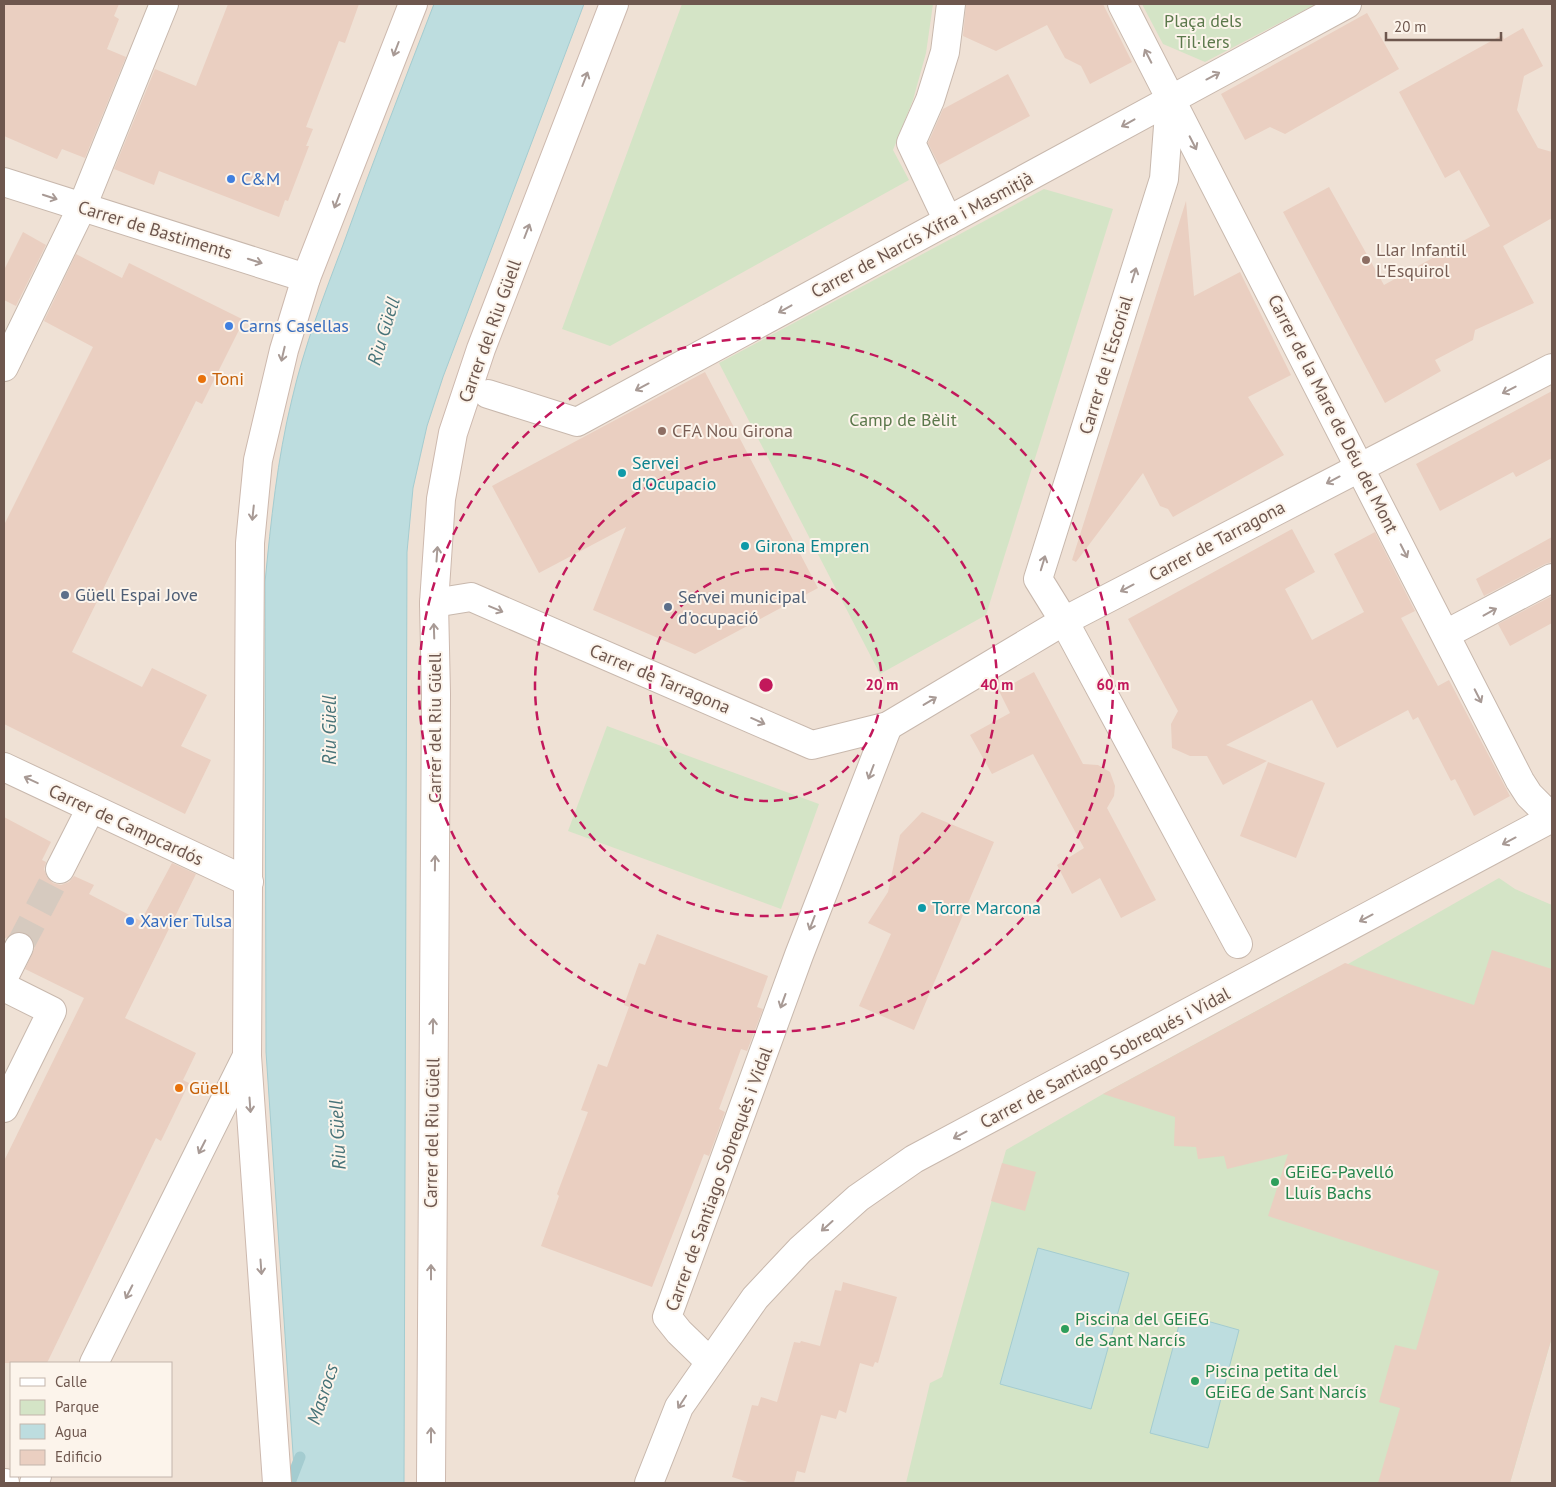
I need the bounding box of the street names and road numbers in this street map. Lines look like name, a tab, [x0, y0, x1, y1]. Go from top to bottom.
street label: Carrer de Narcís Xifra i Masmitjà	[807, 166, 1037, 303]
street label: Carrer de Bastiments	[75, 195, 235, 264]
street label: Carrer del Riu Güell	[453, 255, 526, 405]
street label: Carrer de la Mare de Déu del Mont	[1263, 291, 1404, 537]
street label: Carrer de l'Escorial	[1074, 292, 1138, 437]
street label: Carrer de Tarragona	[1145, 495, 1289, 586]
street label: Carrer de Tarragona	[586, 639, 734, 719]
street label: Carrer del Riu Güell	[423, 652, 446, 803]
street label: Carrer de Campcardós	[45, 779, 207, 871]
street label: Carrer de Santiago Sobrequés i Vidal	[976, 981, 1234, 1133]
street label: Carrer de Santiago Sobrequés i Vidal	[660, 1043, 777, 1314]
street label: Carrer del Riu Güell	[419, 1057, 444, 1208]

